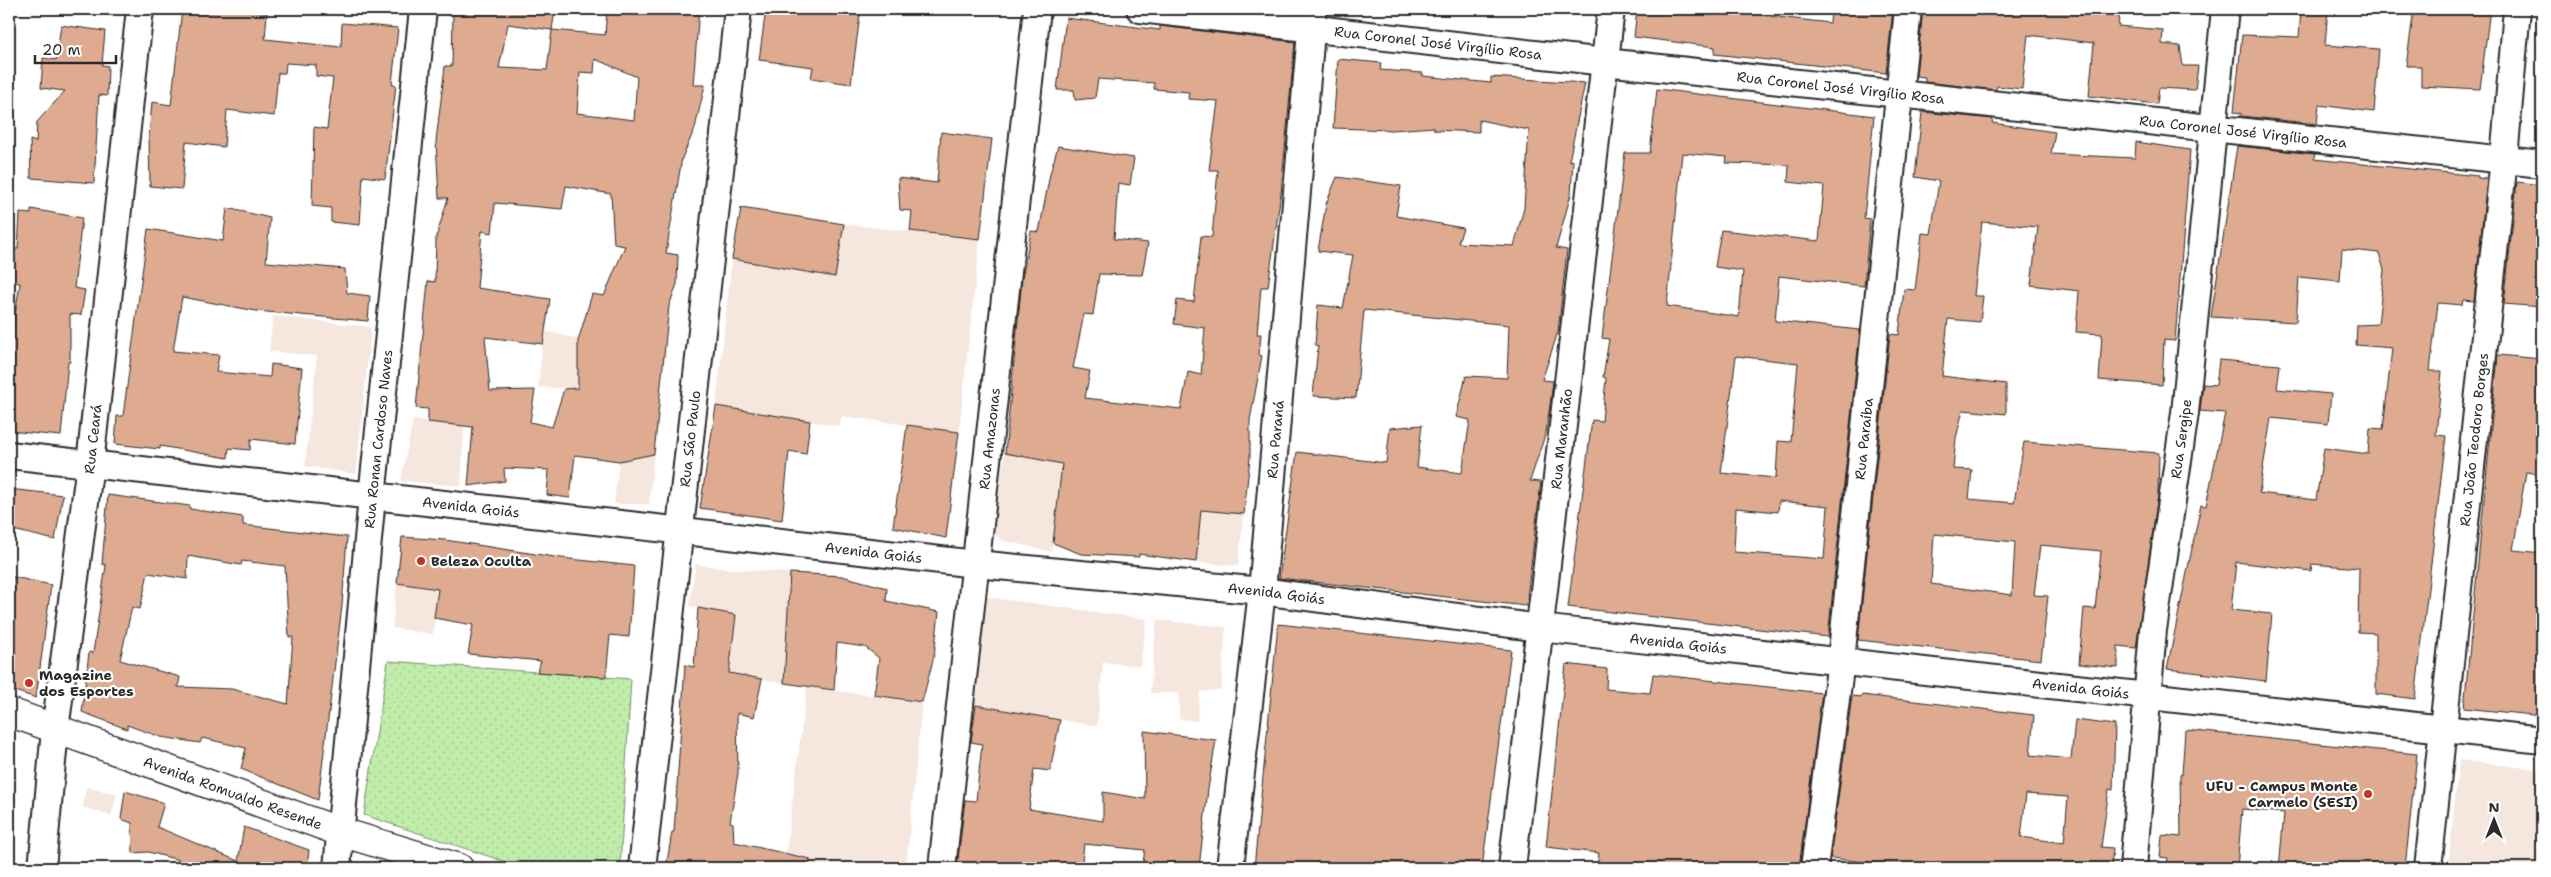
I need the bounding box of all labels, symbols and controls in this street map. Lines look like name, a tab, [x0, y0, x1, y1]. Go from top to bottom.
street label: Rua Coronel José Virgílio Rosa	[1333, 22, 1543, 64]
scale bar	[35, 32, 116, 64]
text: 20 m	[42, 40, 81, 60]
street label: Rua Coronel José Virgílio Rosa	[1736, 67, 1946, 108]
street label: Rua Coronel José Virgílio Rosa	[2138, 111, 2348, 152]
street label: Rua Ronan Cardoso Naves	[360, 349, 396, 529]
street label: Rua João Teodoro Borges	[2456, 352, 2492, 527]
street label: Rua Amazonas	[975, 387, 1004, 490]
street label: Rua Maranhão	[1547, 387, 1576, 490]
street label: Rua São Paulo	[676, 389, 704, 488]
street label: Rua Paraíba	[1851, 397, 1877, 481]
street label: Rua Sergipe	[2166, 398, 2195, 480]
street label: Rua Paraná	[1263, 399, 1288, 479]
street label: Rua Ceará	[80, 403, 106, 475]
street label: Avenida Goiás	[421, 493, 521, 522]
street label: Avenida Goiás	[824, 538, 923, 567]
place label: Beleza Oculta	[431, 552, 532, 570]
marker: Beleza Oculta	[415, 555, 427, 567]
street label: Avenida Goiás	[1227, 579, 1326, 608]
street label: Avenida Goiás	[1629, 629, 1728, 658]
place label: Magazine dos Esportes	[39, 666, 134, 700]
street label: Avenida Goiás	[2031, 674, 2131, 703]
marker: Magazine dos Esportes	[23, 677, 35, 689]
street label: Avenida Romualdo Resende	[141, 752, 325, 833]
place label: UFU - Campus Monte Carmelo (SESI)	[2206, 777, 2358, 811]
marker: UFU - Campus Monte Carmelo (SESI)	[2362, 788, 2374, 800]
north arrow	[2468, 794, 2518, 844]
text: N	[2488, 798, 2500, 816]

